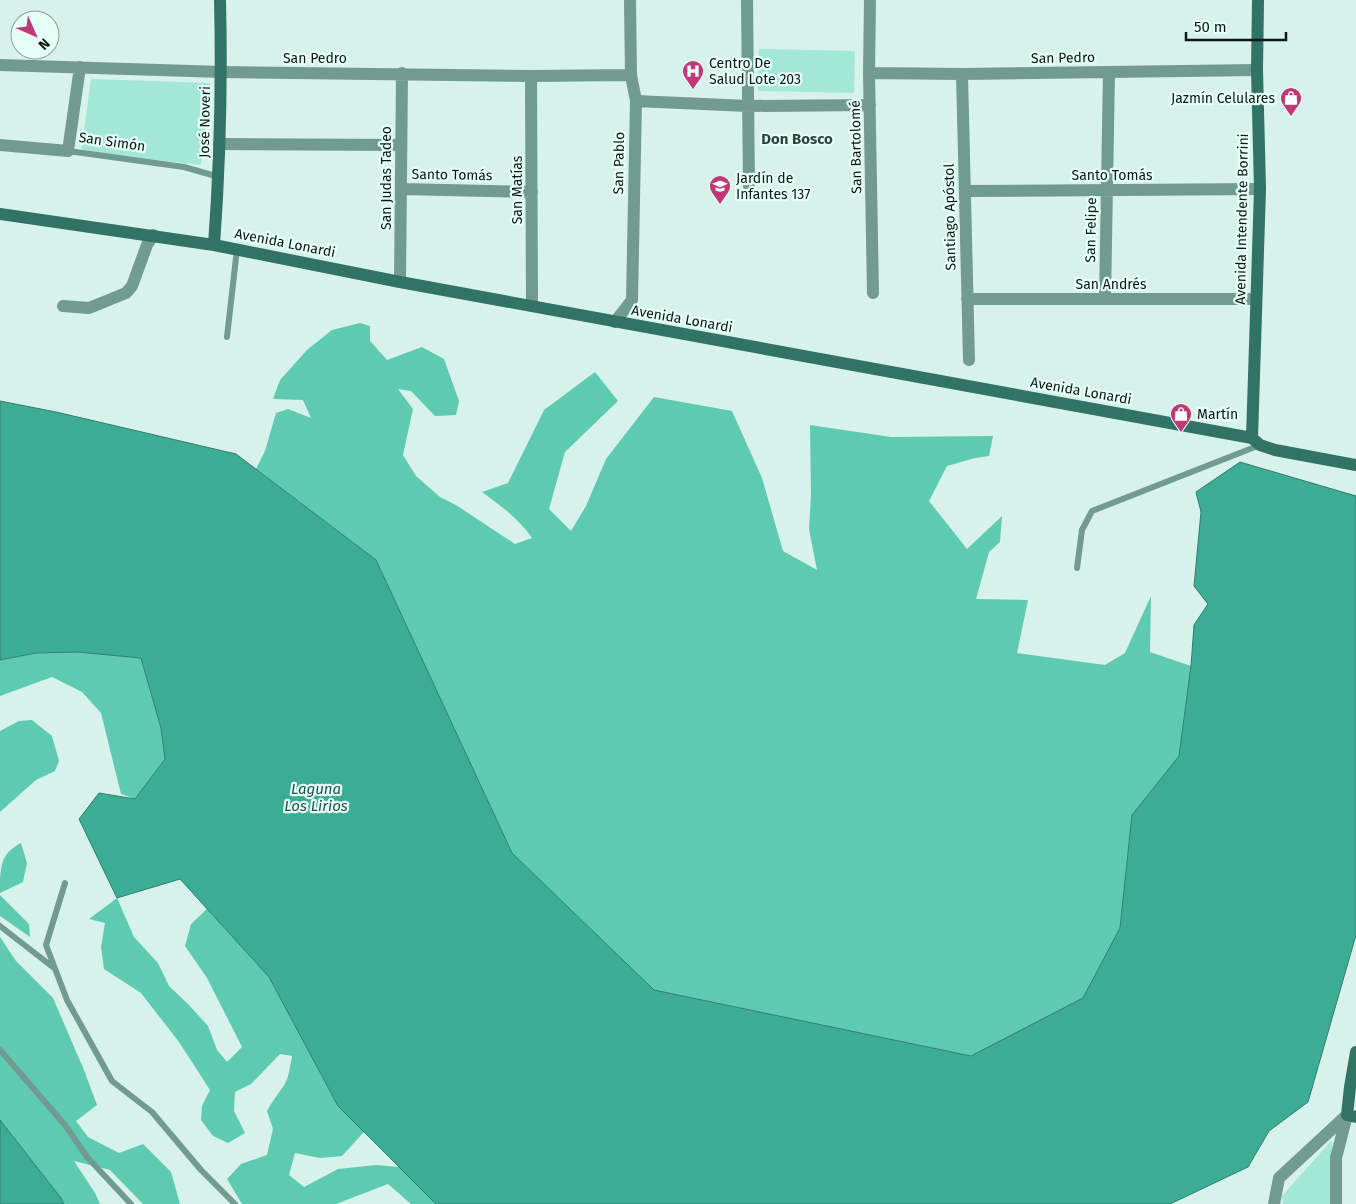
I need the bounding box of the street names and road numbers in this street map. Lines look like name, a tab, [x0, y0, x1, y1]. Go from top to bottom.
street label: San Pedro	[1031, 49, 1095, 67]
street label: San Pedro	[283, 50, 347, 67]
street label: José Noveri	[196, 86, 214, 158]
street label: San Bartolomé	[847, 100, 865, 194]
street label: San Judas Tadeo	[378, 126, 395, 230]
street label: San Simón	[78, 129, 146, 155]
street label: San Pablo	[610, 132, 628, 194]
street label: Avenida Intendente Borrini	[1232, 133, 1252, 305]
street label: San Matías	[509, 155, 526, 224]
street label: Santiago Apóstol	[941, 163, 959, 271]
street label: Santo Tomás	[411, 166, 493, 184]
street label: Santo Tomás	[1072, 167, 1153, 184]
street label: San Felipe	[1082, 197, 1100, 263]
street label: Avenida Lonardi	[233, 225, 337, 261]
street label: San Andrés	[1076, 276, 1147, 293]
street label: Avenida Lonardi	[630, 302, 734, 336]
street label: Avenida Lonardi	[1029, 374, 1133, 408]

